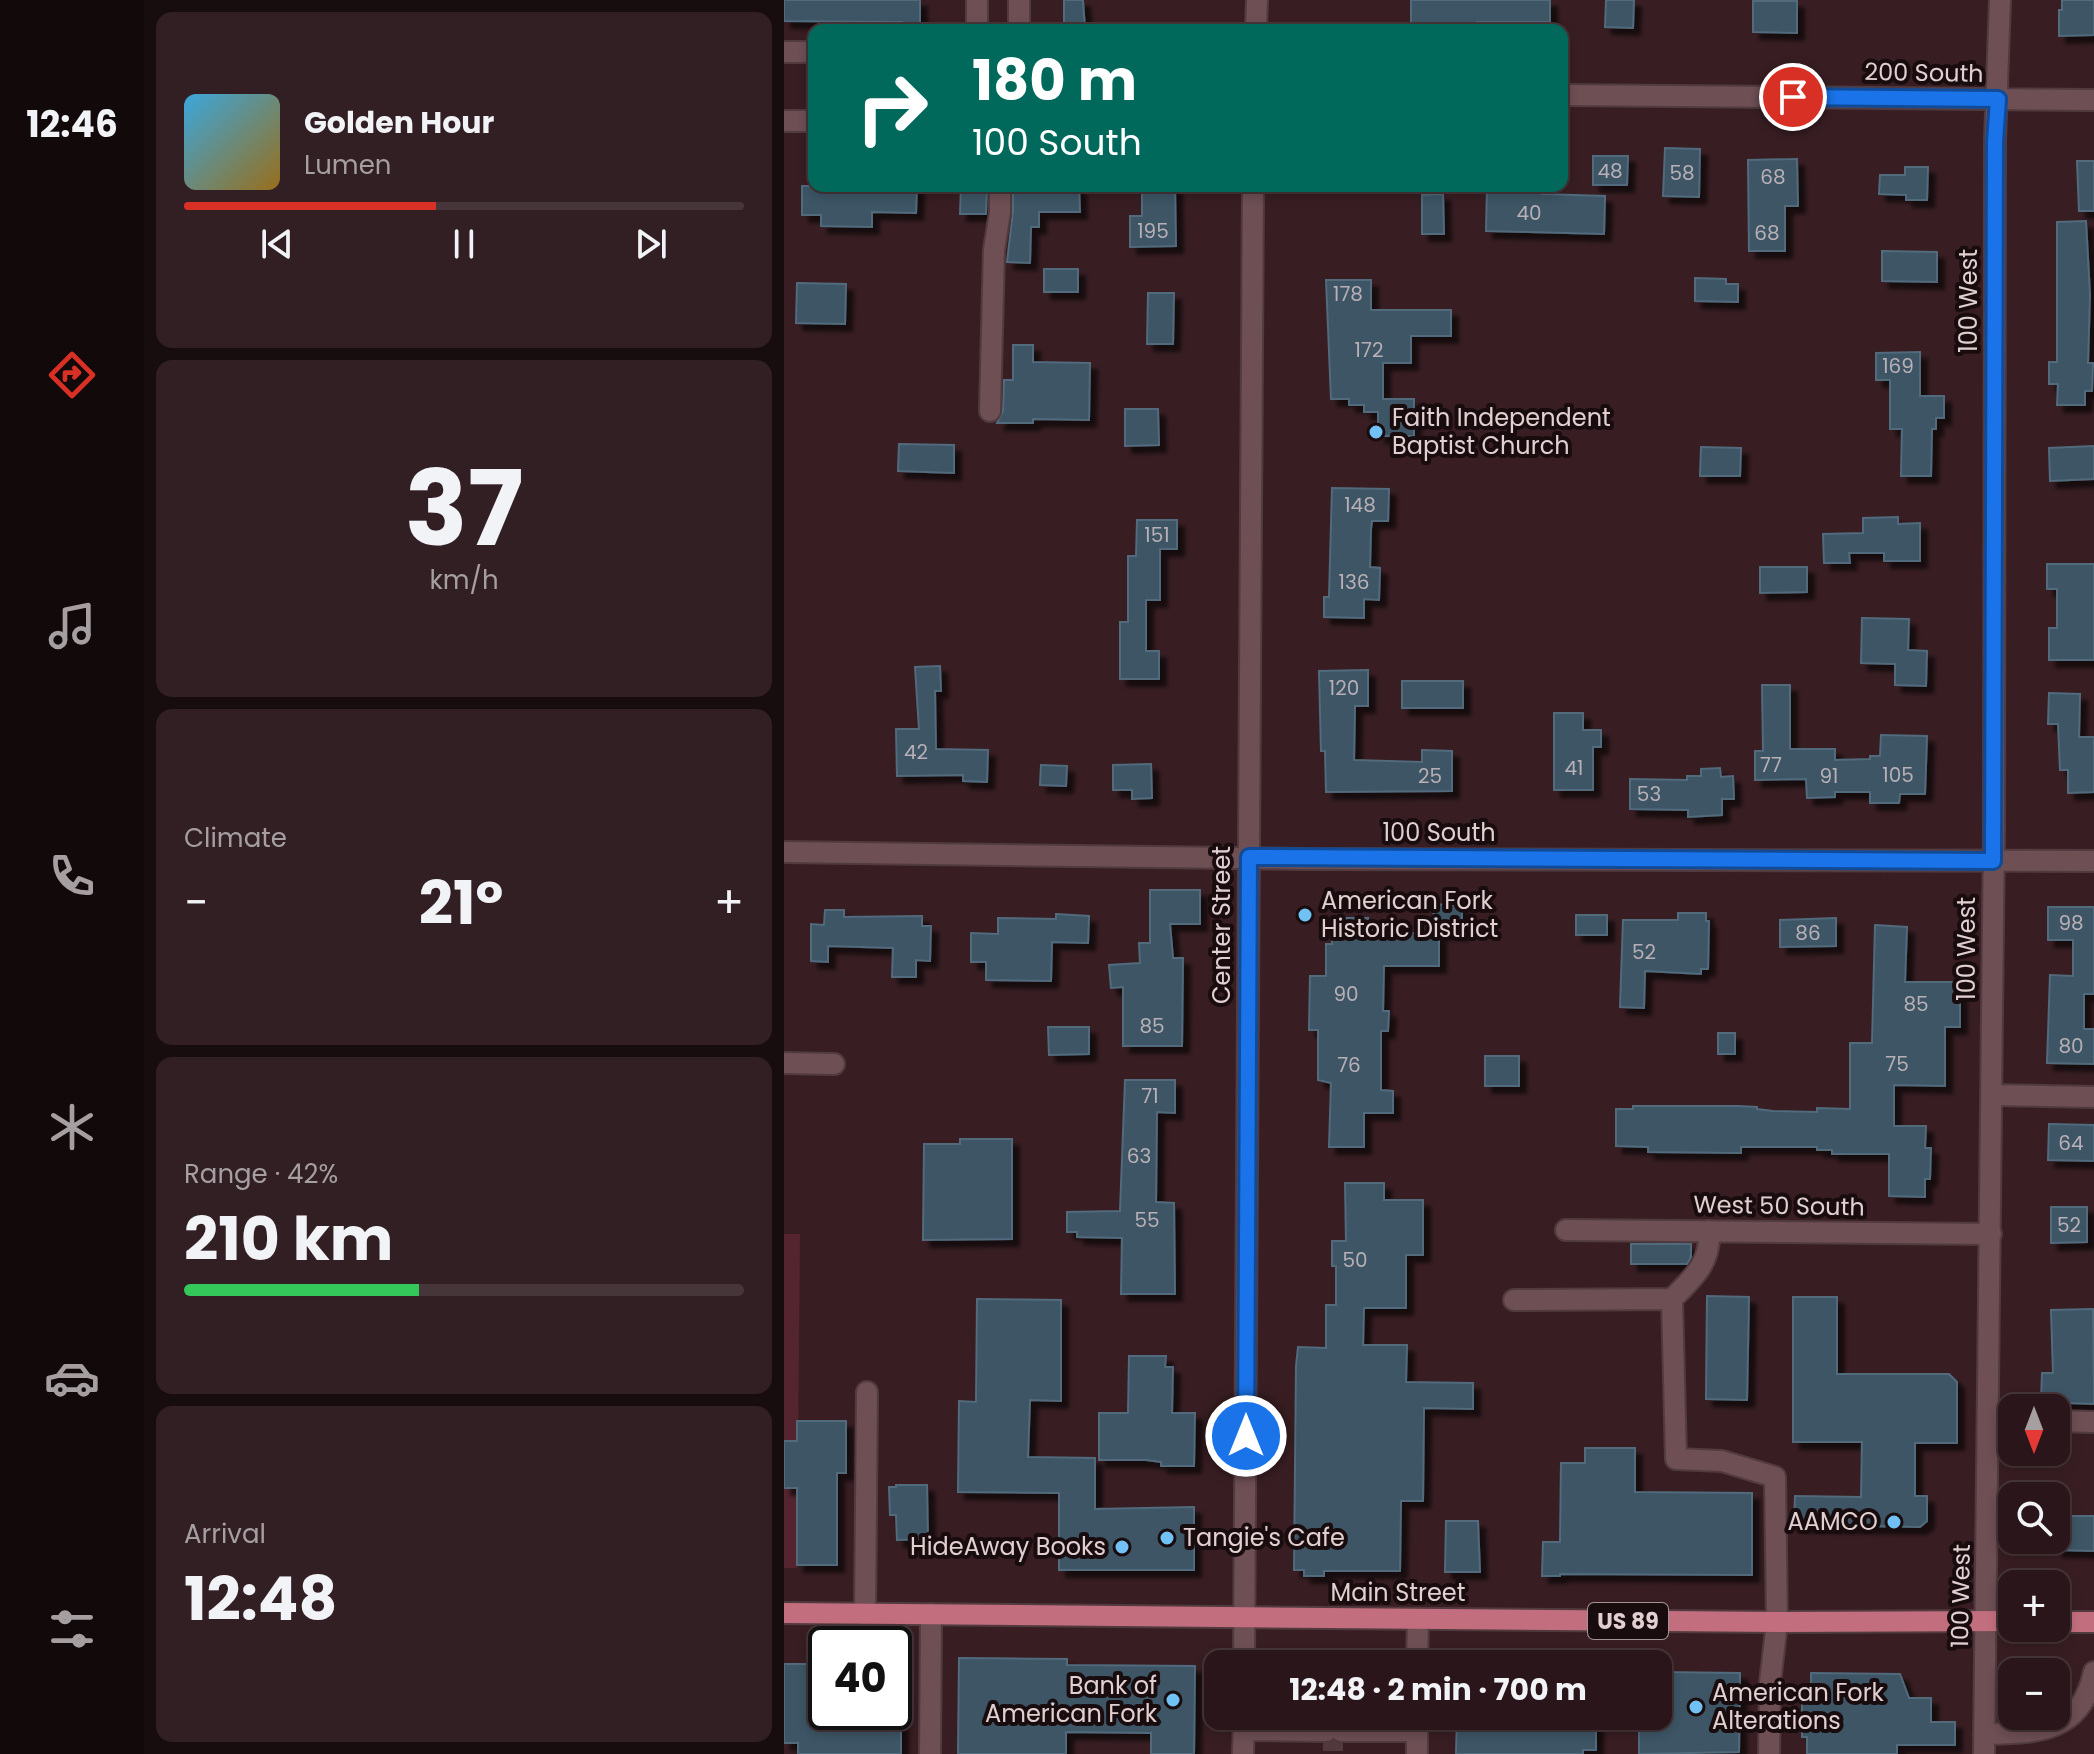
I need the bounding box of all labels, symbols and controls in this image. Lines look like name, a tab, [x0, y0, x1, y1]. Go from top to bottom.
text: 180 m	[972, 41, 1137, 120]
street label: 200 South	[1864, 55, 1984, 90]
icon: right	[840, 56, 944, 160]
pin	[1759, 63, 1827, 131]
icon: arrive	[1771, 75, 1815, 119]
text: 12:46	[26, 99, 118, 150]
text: Golden Hour	[304, 101, 494, 144]
text: 100 South	[972, 117, 1142, 168]
text: Lumen	[304, 147, 391, 183]
house number: 48	[1597, 157, 1623, 185]
house number: 58	[1669, 159, 1695, 187]
house number: 68	[1760, 163, 1786, 191]
house number: 40	[1516, 199, 1542, 227]
house number: 195	[1137, 217, 1169, 245]
house number: 68	[1754, 219, 1780, 247]
icon: previous	[255, 222, 299, 266]
icon: pause	[442, 222, 486, 266]
icon: next	[629, 222, 673, 266]
street label: 100 West	[1952, 249, 1985, 353]
house number: 178	[1333, 280, 1363, 308]
house number: 172	[1355, 336, 1383, 364]
icon: directions	[44, 347, 100, 403]
house number: 169	[1882, 352, 1914, 380]
place label: Faith Independent Baptist Church	[1392, 401, 1611, 462]
marker: Faith Independent Baptist Church	[1367, 423, 1385, 441]
text: 37	[405, 436, 523, 581]
house number: 148	[1344, 491, 1376, 519]
house number: 151	[1144, 521, 1170, 549]
text: km/h	[429, 562, 499, 598]
house number: 136	[1339, 568, 1369, 596]
icon: music	[44, 598, 100, 654]
house number: 120	[1329, 674, 1359, 702]
house number: 42	[904, 738, 928, 766]
house number: 77	[1760, 751, 1782, 779]
house number: 41	[1565, 754, 1583, 782]
house number: 105	[1882, 761, 1914, 789]
house number: 25	[1418, 762, 1442, 790]
house number: 91	[1820, 762, 1839, 790]
house number: 53	[1637, 780, 1661, 808]
street label: 100 South	[1382, 816, 1496, 849]
text: Climate	[184, 820, 287, 856]
street label: Center Street	[1205, 846, 1238, 1004]
icon: phone	[44, 848, 100, 904]
text: 21°	[419, 861, 503, 945]
text: −	[184, 872, 208, 933]
text: +	[714, 872, 744, 933]
place label: American Fork Historic District	[1321, 884, 1498, 945]
street label: 100 West	[1950, 897, 1983, 1001]
marker: American Fork Historic District	[1296, 906, 1314, 924]
house number: 98	[2058, 909, 2084, 937]
house number: 86	[1795, 919, 1821, 947]
house number: 52	[1632, 938, 1656, 966]
house number: 90	[1333, 980, 1359, 1008]
house number: 85	[1903, 990, 1929, 1018]
house number: 85	[1139, 1012, 1165, 1040]
house number: 80	[2058, 1032, 2084, 1060]
house number: 75	[1885, 1050, 1909, 1078]
house number: 76	[1337, 1051, 1361, 1079]
house number: 71	[1141, 1082, 1159, 1110]
icon: climate	[44, 1099, 100, 1155]
house number: 64	[2058, 1129, 2084, 1157]
house number: 63	[1127, 1142, 1151, 1170]
text: Range · 42%	[184, 1156, 338, 1192]
street label: West 50 South	[1693, 1188, 1865, 1223]
text: 210 km	[184, 1197, 393, 1281]
house number: 55	[1134, 1206, 1160, 1234]
house number: 52	[2057, 1211, 2081, 1239]
house number: 50	[1342, 1246, 1368, 1274]
icon: car	[44, 1350, 100, 1406]
position arrow	[1204, 1394, 1288, 1478]
north arrow	[1998, 1394, 2070, 1466]
map controls	[1998, 1394, 2070, 1730]
button: search	[1998, 1482, 2070, 1554]
place label: AAMCO	[1788, 1505, 1878, 1538]
marker: AAMCO	[1885, 1513, 1903, 1531]
text: Arrival	[184, 1516, 266, 1552]
place label: Tangie's Cafe	[1183, 1521, 1345, 1554]
marker: Tangie's Cafe	[1158, 1529, 1176, 1547]
place label: HideAway Books	[910, 1530, 1106, 1563]
marker: HideAway Books	[1113, 1538, 1131, 1556]
street label: 100 West	[1943, 1544, 1978, 1648]
text: 12:48	[184, 1557, 337, 1641]
button: +	[1998, 1570, 2070, 1642]
street label: Main Street	[1331, 1576, 1465, 1609]
icon: filters	[44, 1601, 100, 1657]
road number: US 89	[1588, 1603, 1668, 1639]
speed limit sign: 40	[808, 1626, 912, 1730]
button: −	[1998, 1658, 2070, 1730]
text: 12:48 · 2 min · 700 m	[1289, 1668, 1587, 1711]
place label: Bank of American Fork	[985, 1669, 1158, 1730]
place label: American Fork Alterations	[1712, 1676, 1885, 1737]
marker: Bank of American Fork	[1164, 1691, 1182, 1709]
marker: American Fork Alterations	[1687, 1698, 1705, 1716]

